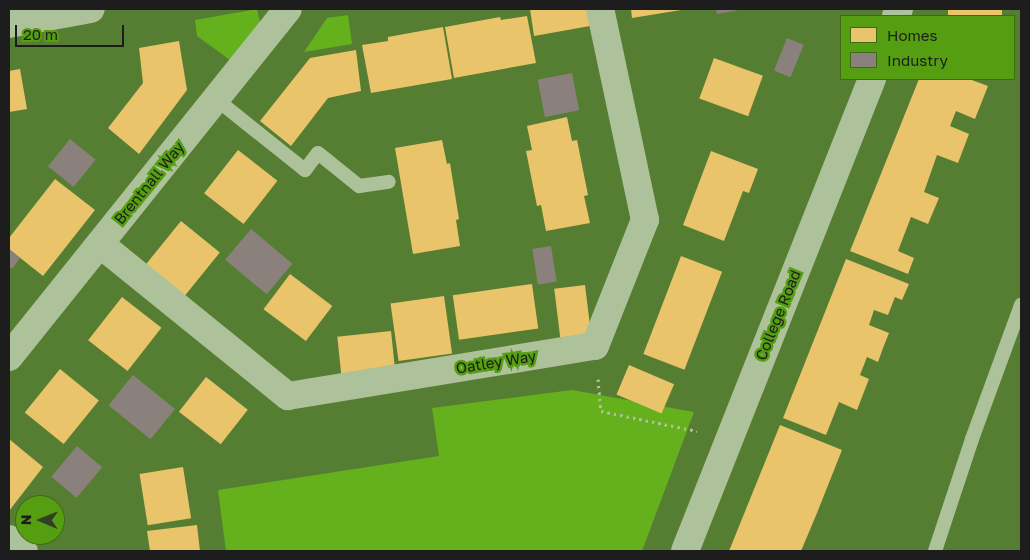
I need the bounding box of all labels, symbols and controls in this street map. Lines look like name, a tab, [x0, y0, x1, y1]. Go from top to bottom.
scale bar	[18, 15, 126, 47]
legend	[840, 15, 1015, 80]
text: 20 m	[23, 25, 58, 43]
text: Homes	[887, 26, 937, 44]
text: Industry	[887, 51, 948, 69]
street label: Brentnall Way	[110, 138, 188, 228]
street label: College Road	[752, 267, 804, 363]
street label: Oatley Way	[455, 347, 537, 377]
north arrow	[15, 495, 65, 545]
text: N	[17, 514, 34, 525]

